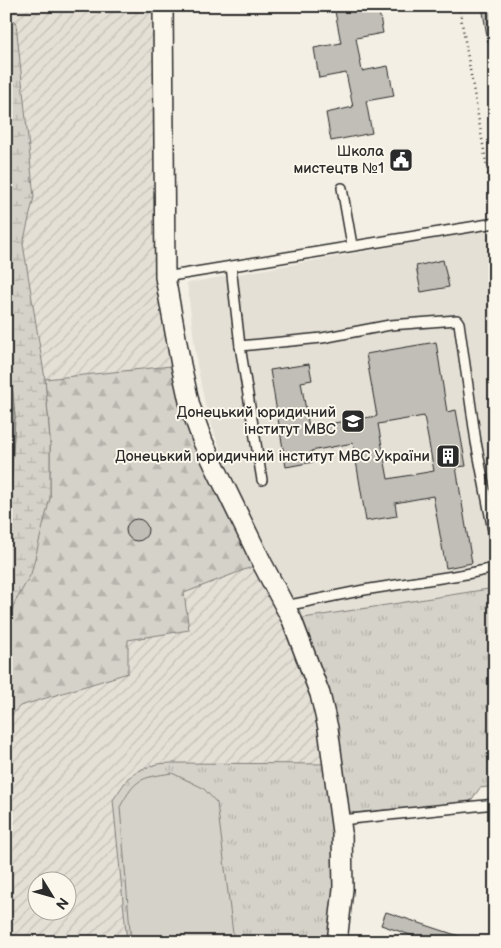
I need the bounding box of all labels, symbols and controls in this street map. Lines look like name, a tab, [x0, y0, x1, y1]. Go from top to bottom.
place label: Школа мистецтв №1	[293, 142, 384, 178]
public building icon: Школа мистецтв №1	[388, 147, 414, 173]
place label: Донецький юридичний інститут МВС	[177, 403, 336, 439]
school or university icon: Донецький юридичний інститут МВС	[340, 408, 366, 434]
building icon: Донецький юридичний інститут МВС України	[435, 443, 461, 469]
place label: Донецький юридичний інститут МВС України	[115, 447, 430, 466]
north arrow	[28, 870, 78, 920]
text: N	[52, 894, 72, 913]

